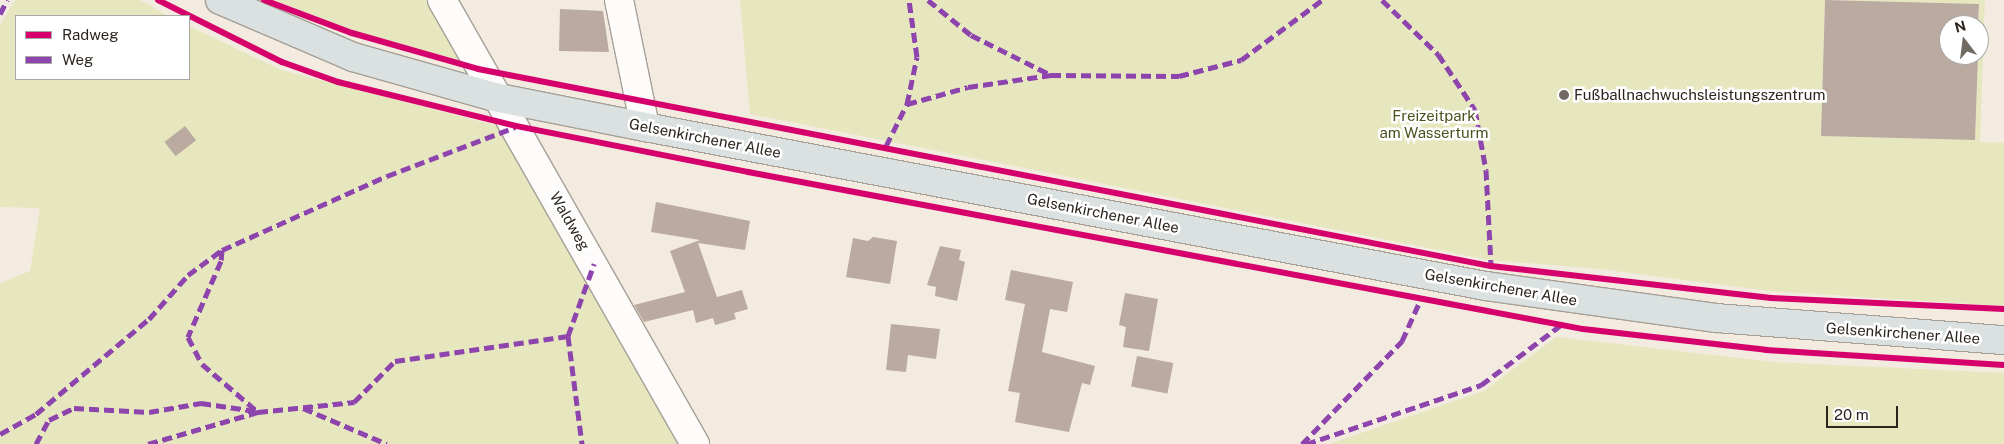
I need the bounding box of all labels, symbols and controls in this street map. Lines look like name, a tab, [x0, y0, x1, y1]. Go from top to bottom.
legend	[15, 15, 190, 80]
north arrow	[1939, 15, 1989, 65]
text: N	[1953, 17, 1968, 36]
text: Radweg	[62, 26, 119, 43]
text: Weg	[62, 51, 93, 68]
place label: Fußballnachwuchsleistungszentrum	[1574, 86, 1825, 104]
marker: Fußballnachwuchsleistungszentrum	[1558, 89, 1570, 101]
park label: Freizeitpark am Wasserturm	[1379, 106, 1489, 141]
street label: Gelsenkirchener Allee	[627, 114, 783, 162]
street label: Waldweg	[546, 189, 594, 253]
street label: Gelsenkirchener Allee	[1025, 189, 1181, 237]
street label: Gelsenkirchener Allee	[1423, 265, 1579, 309]
street label: Gelsenkirchener Allee	[1825, 319, 1981, 347]
scale bar	[1829, 396, 1902, 428]
text: 20 m	[1834, 406, 1869, 423]

